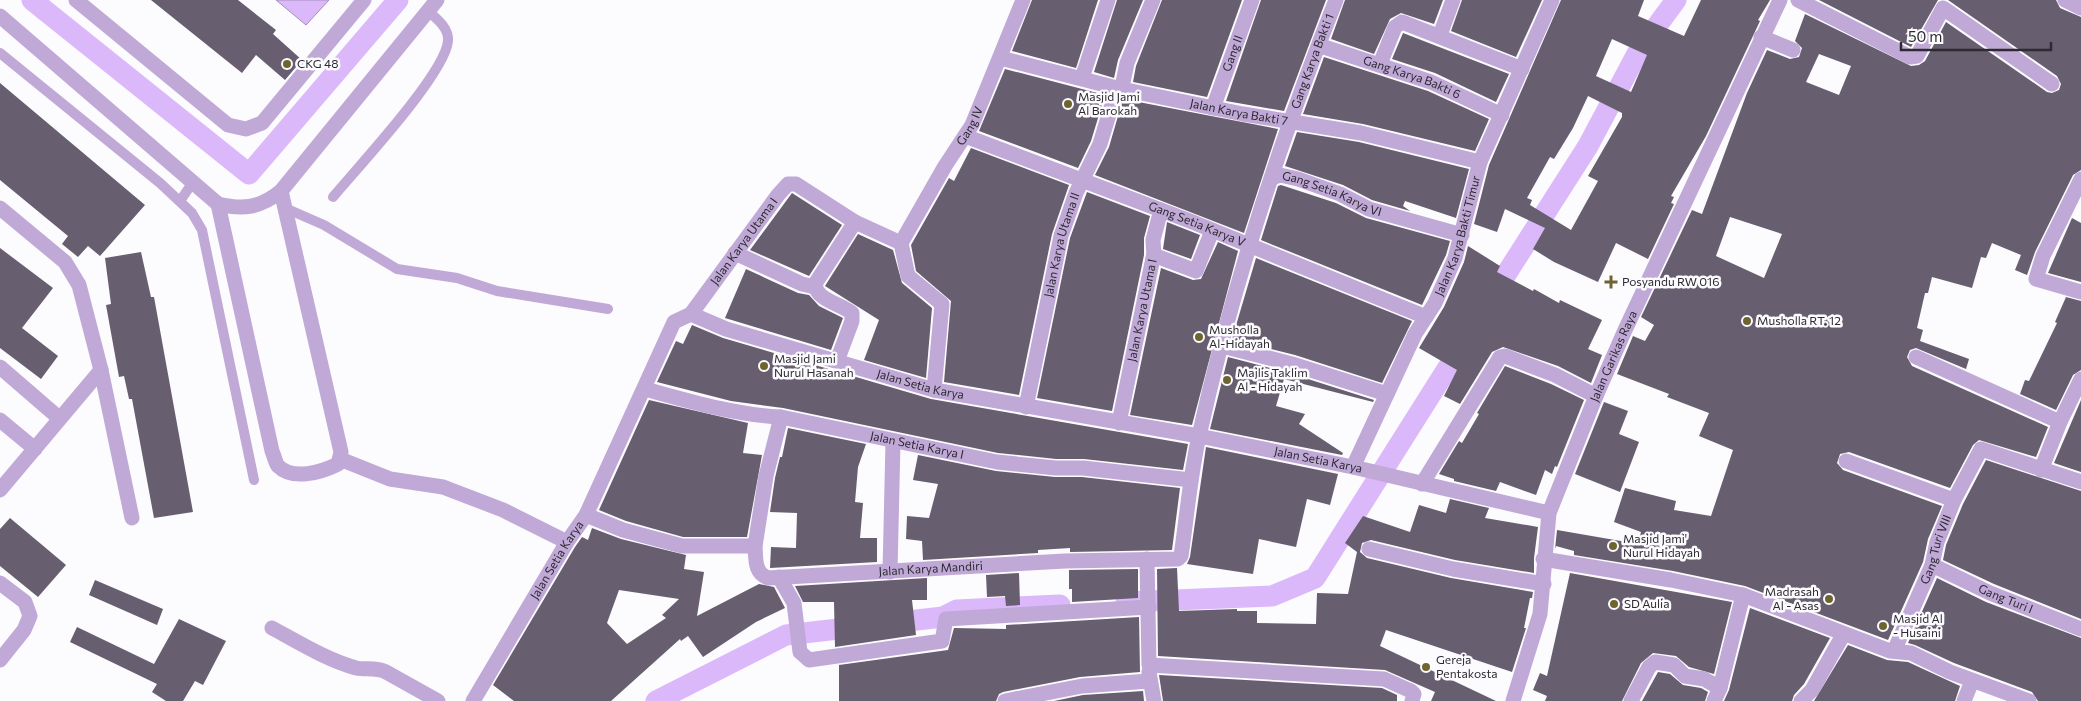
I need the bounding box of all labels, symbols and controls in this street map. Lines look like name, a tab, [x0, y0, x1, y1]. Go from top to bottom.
street label: Gang Karya Bakti 1	[1287, 11, 1336, 111]
scale bar	[1901, 20, 2051, 52]
text: 50 m	[1908, 27, 1942, 45]
street label: Gang II	[1219, 33, 1245, 73]
street label: Gang Karya Bakti 6	[1362, 52, 1463, 101]
place label: CKG 48	[297, 56, 338, 70]
marker: CKG 48	[281, 58, 293, 70]
place label: Masjid Jami Al Barokah	[1078, 89, 1140, 117]
street label: Jalan Karya Bakti 7	[1189, 95, 1289, 127]
marker: Masjid Jami Al Barokah	[1062, 98, 1074, 110]
street label: Gang IV	[953, 104, 985, 147]
street label: Gang Setia Karya VI	[1281, 168, 1384, 218]
street label: Jalan Karya Bakti Timur	[1431, 174, 1482, 298]
street label: Jalan Karya Utama II	[1041, 190, 1082, 299]
street label: Jalan Karya Utama I	[707, 194, 780, 288]
street label: Gang Setia Karya V	[1147, 198, 1248, 249]
street label: Jalan Karya Utama I	[1124, 258, 1159, 363]
place label: Posyandu RW 016	[1622, 274, 1720, 288]
marker: Posyandu RW 016	[1604, 275, 1618, 289]
street label: Jalan Garikas Raya	[1586, 308, 1639, 404]
place label: Musholla RT. 12	[1757, 313, 1841, 327]
marker: Musholla RT. 12	[1741, 315, 1753, 327]
place label: Musholla Al-Hidayah	[1209, 322, 1270, 350]
marker: Musholla Al-Hidayah	[1193, 331, 1205, 343]
place label: Masjid Jami Nurul Hasanah	[774, 351, 854, 379]
marker: Masjid Jami Nurul Hasanah	[758, 360, 770, 372]
place label: Majlis Taklim Al - Hidayah	[1237, 365, 1308, 393]
street label: Jalan Setia Karya	[875, 366, 965, 401]
marker: Majlis Taklim Al - Hidayah	[1221, 374, 1233, 386]
street label: Jalan Setia Karya I	[869, 428, 965, 461]
street label: Jalan Setia Karya	[1273, 443, 1364, 475]
street label: Gang Turi VIII	[1916, 512, 1953, 586]
street label: Jalan Setia Karya	[527, 518, 586, 602]
place label: Masjid Jami' Nurul Hidayah	[1623, 531, 1700, 559]
marker: Masjid Jami' Nurul Hidayah	[1607, 540, 1619, 552]
street label: Jalan Karya Mandiri	[878, 558, 983, 579]
street label: Gang Turi I	[1976, 580, 2035, 615]
place label: Madrasah Al - Asas	[1765, 584, 1819, 612]
marker: Madrasah Al - Asas	[1823, 593, 1835, 605]
place label: SD Aulia	[1624, 596, 1669, 610]
marker: SD Aulia	[1608, 598, 1620, 610]
place label: Masjid Al - Husaini	[1893, 611, 1943, 639]
marker: Masjid Al - Husaini	[1877, 620, 1889, 632]
place label: Gereja Pentakosta	[1436, 652, 1498, 680]
marker: Gereja Pentakosta	[1420, 661, 1432, 673]

